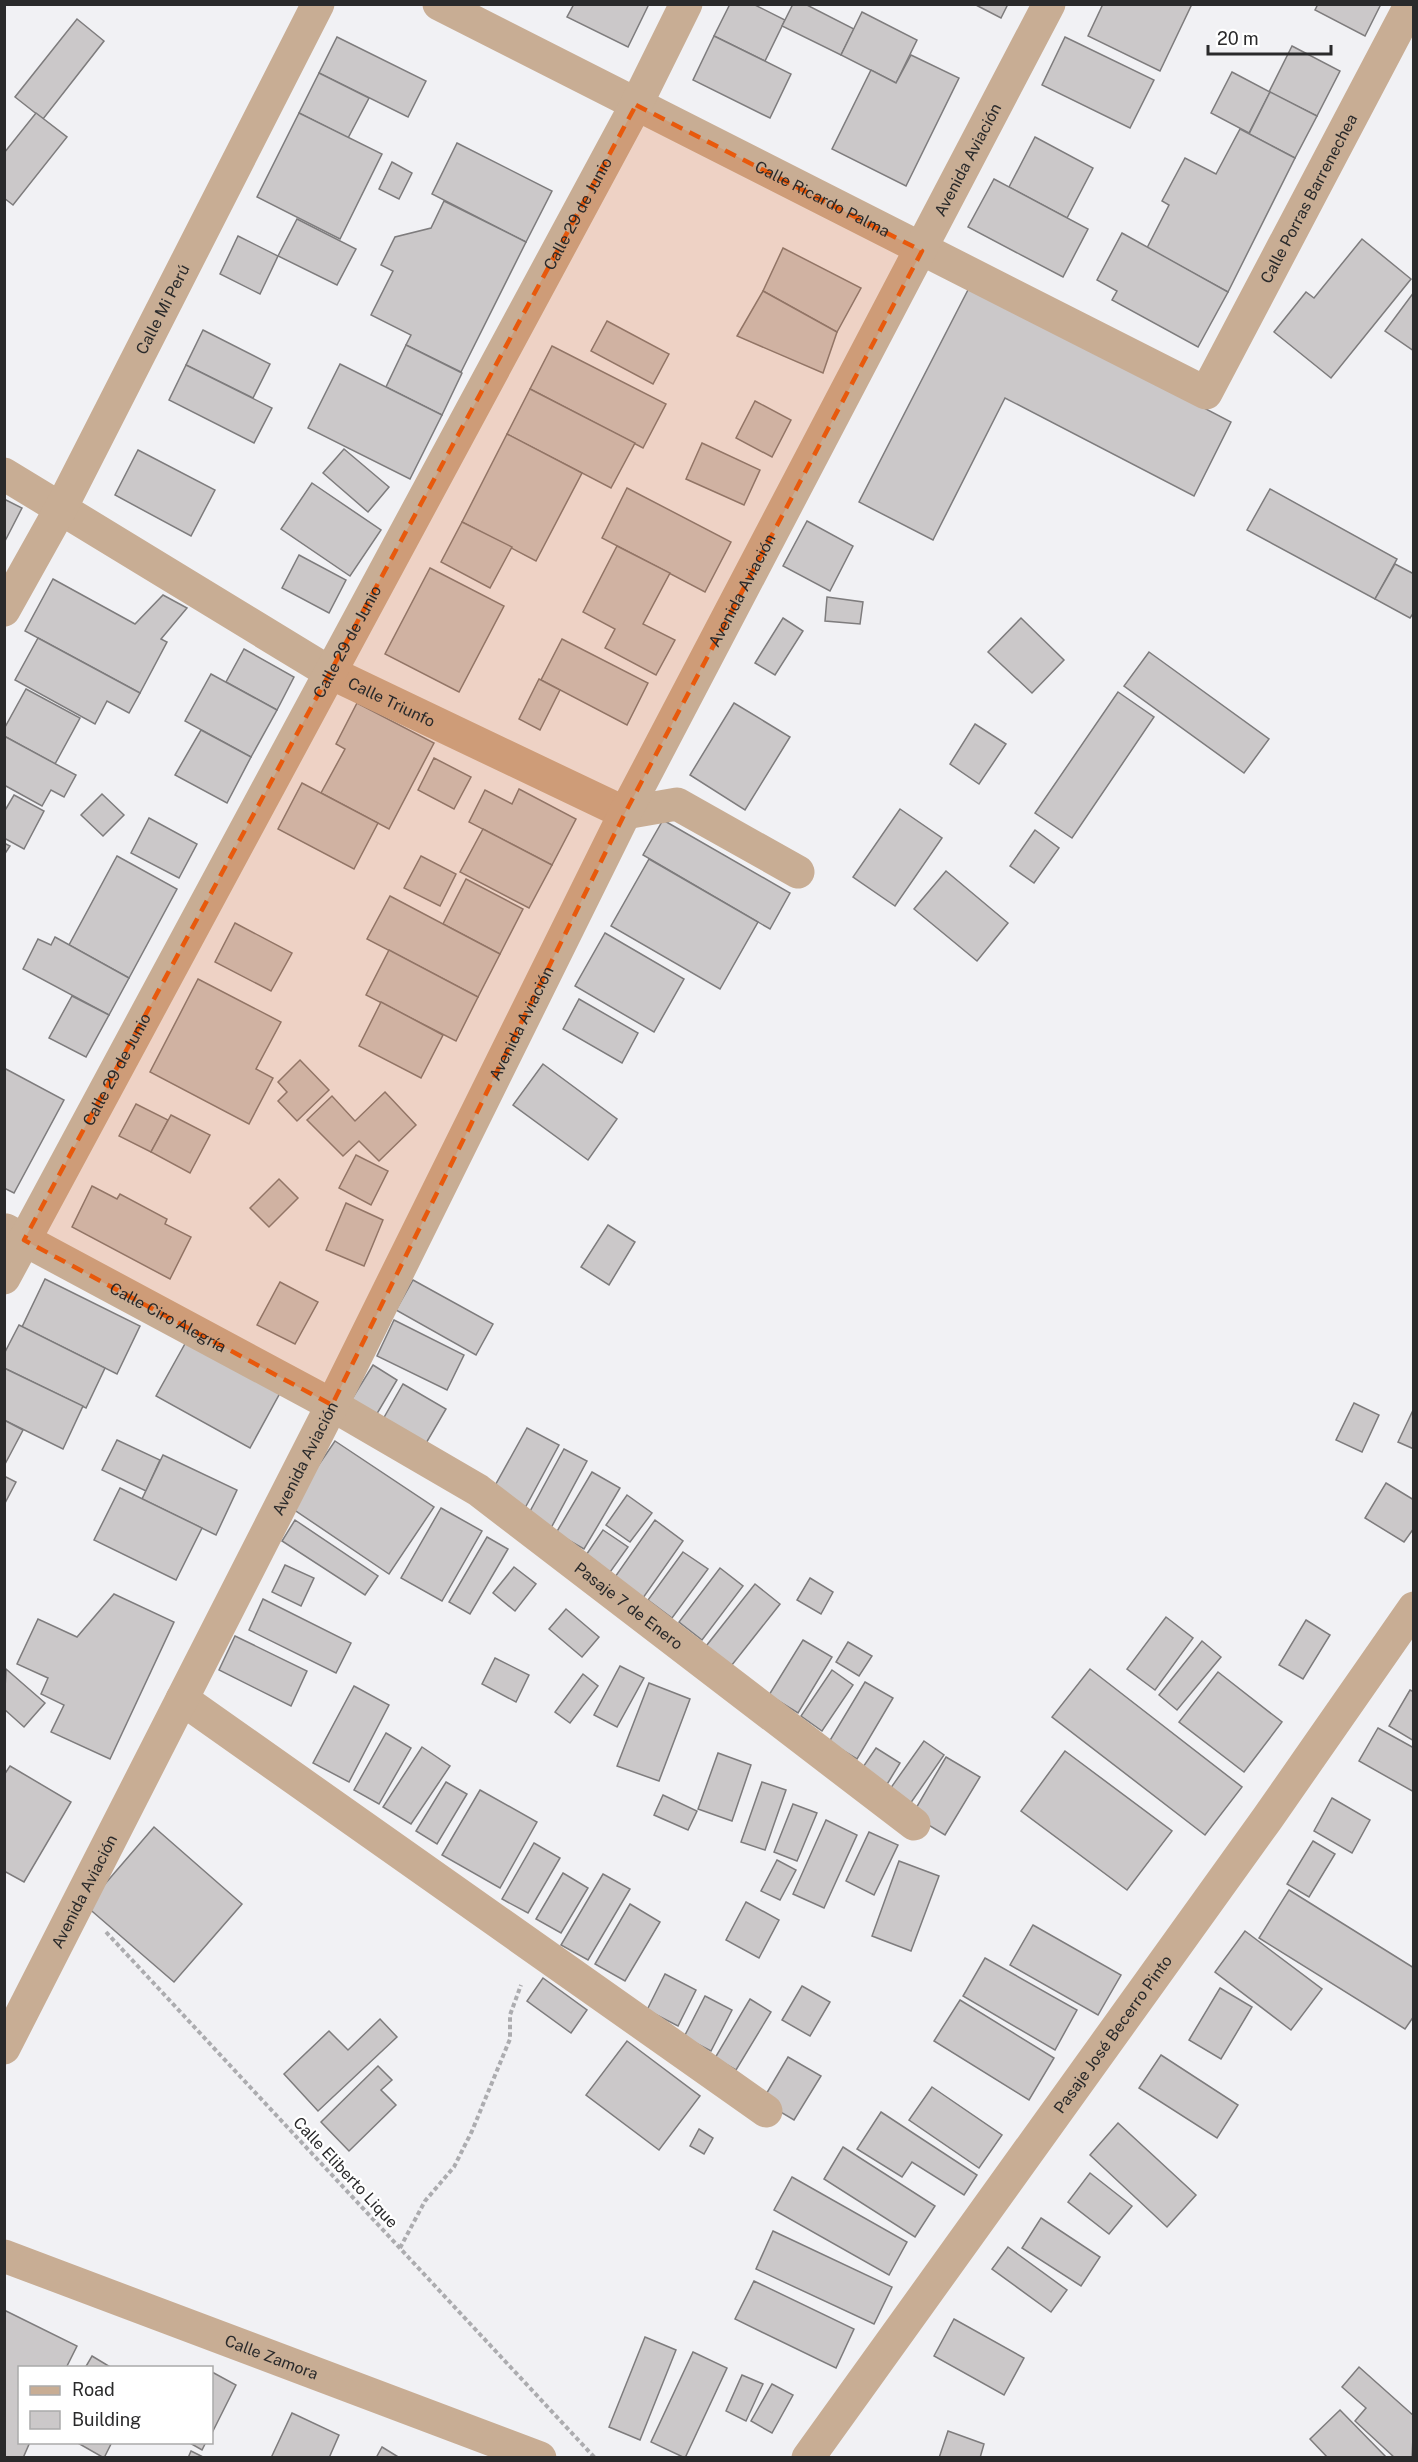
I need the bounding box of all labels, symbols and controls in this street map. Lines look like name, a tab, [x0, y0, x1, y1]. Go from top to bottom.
scale bar	[1208, 18, 1331, 56]
text: 20 m	[1217, 28, 1259, 49]
street label: Avenida Aviación	[930, 100, 1005, 220]
street label: Calle Porras Barrenechea	[1257, 111, 1361, 287]
street label: Calle 29 de Junio	[540, 154, 616, 274]
street label: Calle Ricardo Palma	[752, 157, 893, 241]
street label: Calle Mi Perú	[132, 261, 194, 358]
street label: Avenida Aviación	[705, 531, 780, 650]
street label: Calle 29 de Junio	[309, 582, 385, 701]
street label: Calle Triunfo	[345, 673, 438, 731]
street label: Avenida Aviación	[485, 963, 558, 1084]
street label: Calle 29 de Junio	[79, 1010, 155, 1129]
street label: Calle Ciro Alegría	[106, 1278, 229, 1356]
street label: Avenida Aviación	[268, 1398, 342, 1519]
street label: Pasaje 7 de Enero	[570, 1558, 687, 1654]
street label: Avenida Aviación	[48, 1831, 121, 1951]
street label: Pasaje José Becerro Pinto	[1050, 1952, 1176, 2117]
street label: Calle Eliberto Lique	[289, 2113, 402, 2232]
street label: Calle Zamora	[222, 2331, 321, 2384]
legend	[18, 2366, 213, 2444]
text: Road	[72, 2379, 115, 2400]
text: Building	[72, 2409, 141, 2430]

